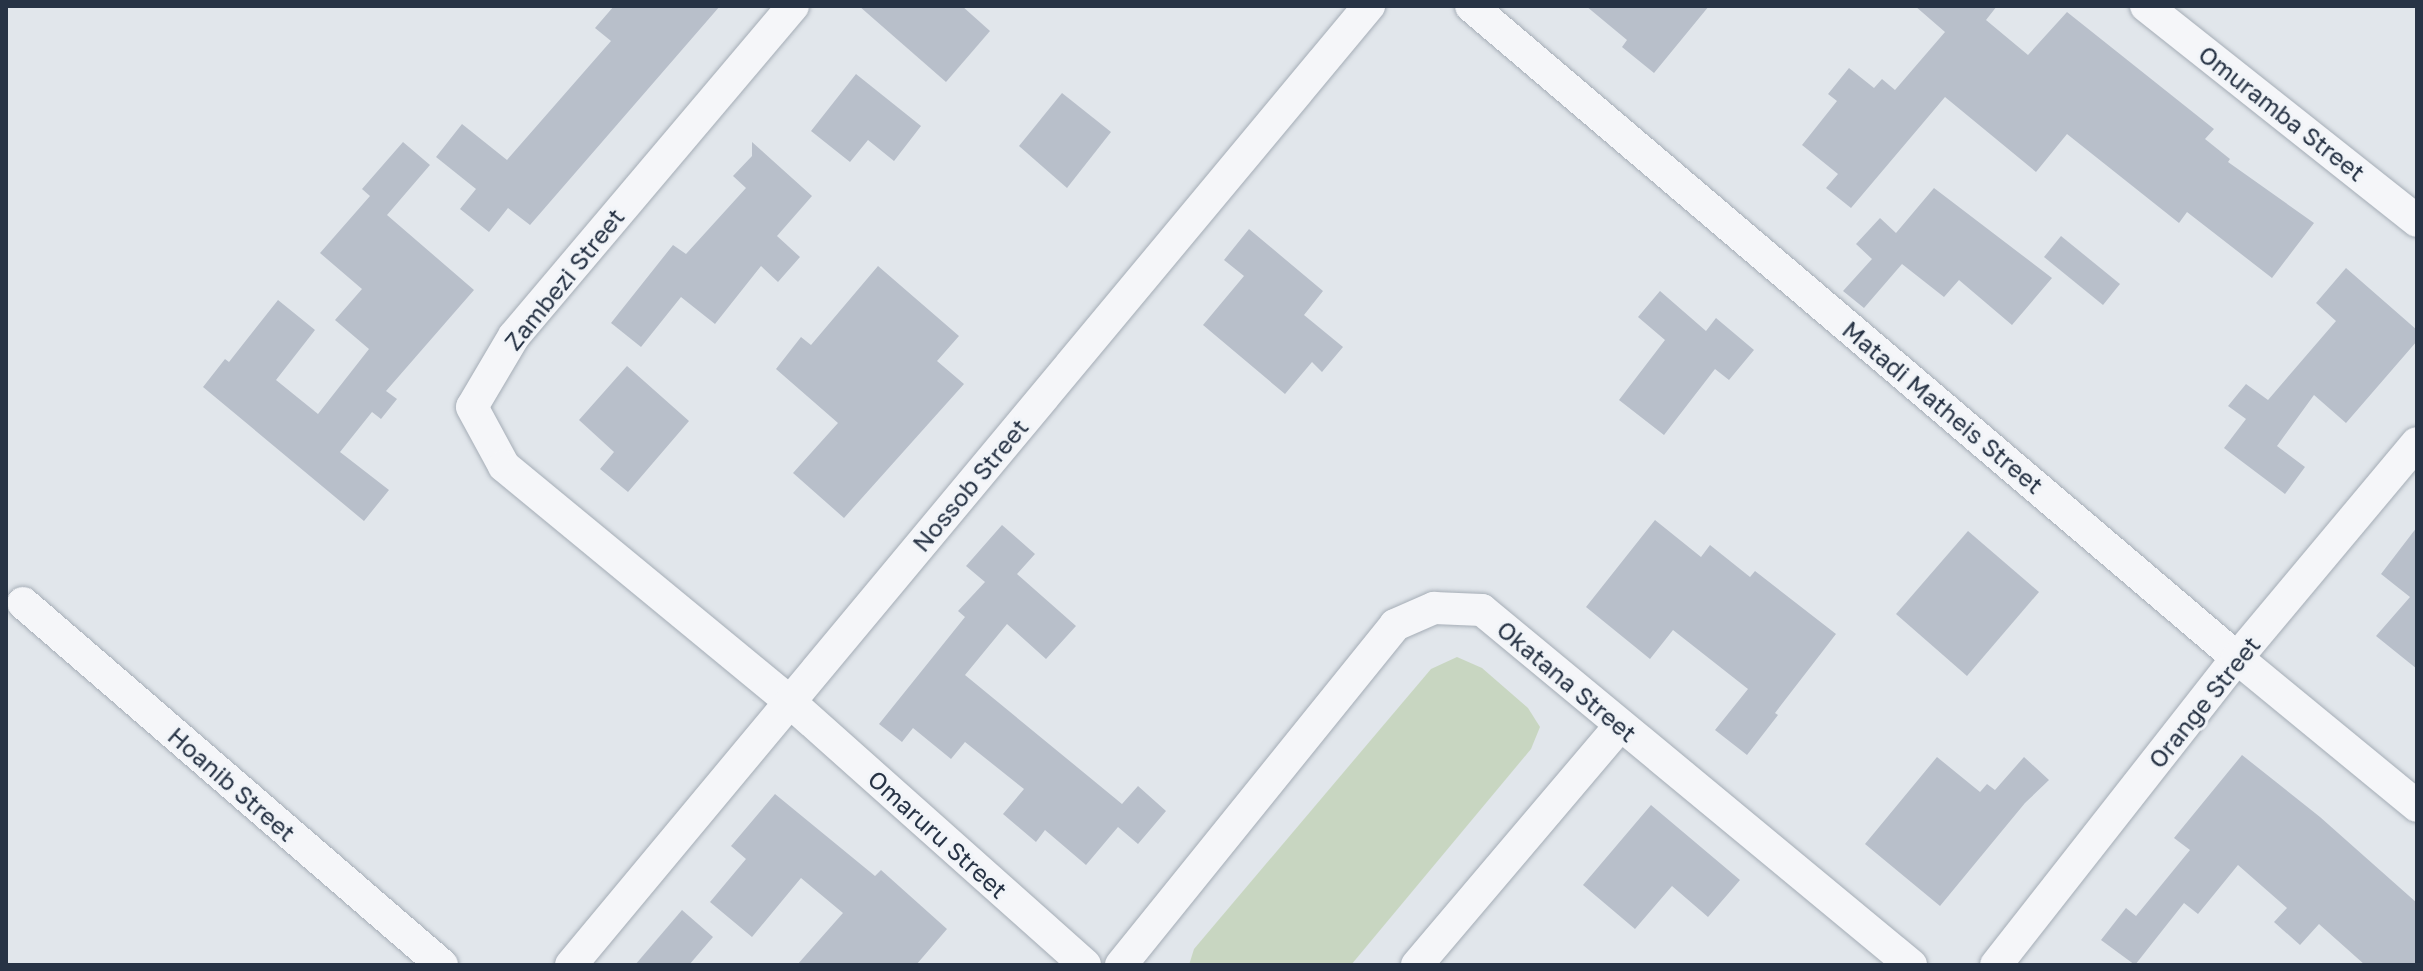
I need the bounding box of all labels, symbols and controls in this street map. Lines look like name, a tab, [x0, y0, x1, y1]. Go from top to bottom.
street label: Omuramba Street	[2193, 39, 2371, 187]
street label: Zambezi Street	[498, 202, 630, 356]
street label: Matadi Matheis Street	[1837, 315, 2049, 499]
street label: Nossob Street	[906, 413, 1034, 557]
street label: Okatana Street	[1492, 614, 1642, 748]
street label: Orange Street	[2142, 630, 2266, 774]
street label: Hoanib Street	[162, 721, 302, 847]
street label: Omaruru Street	[862, 764, 1014, 904]

